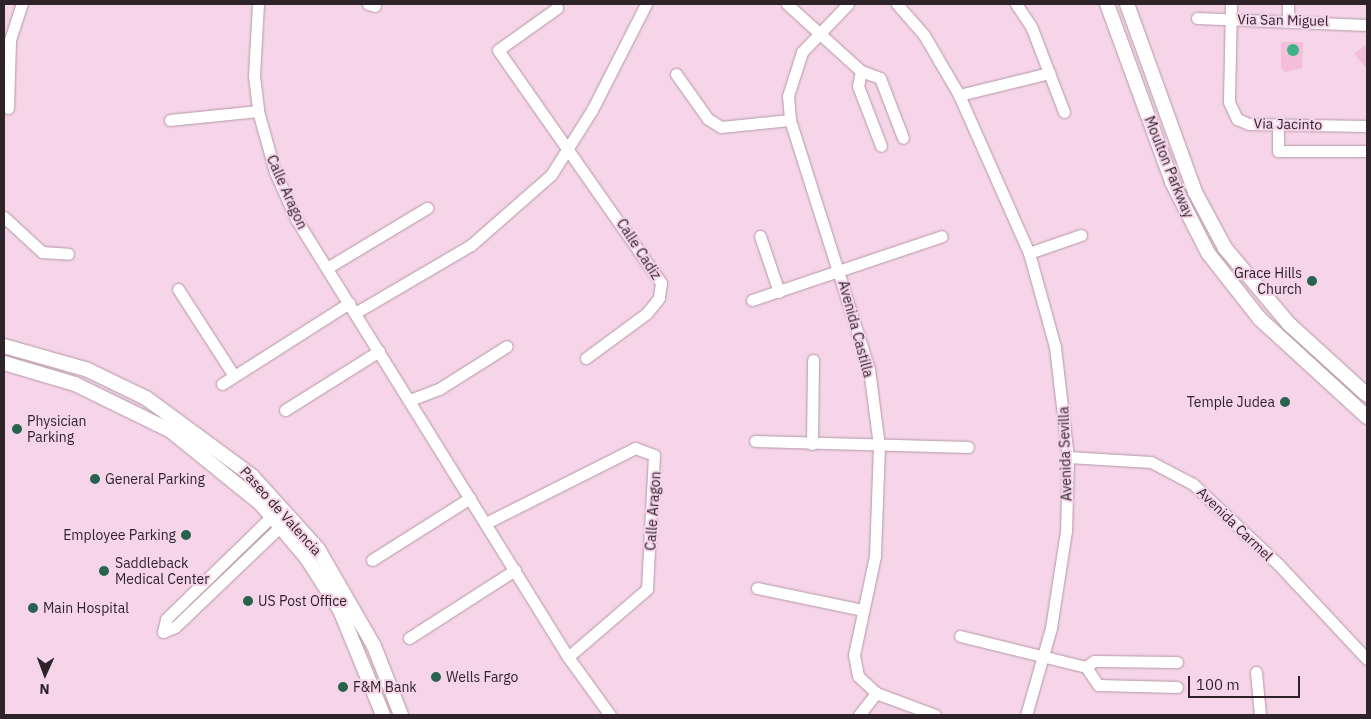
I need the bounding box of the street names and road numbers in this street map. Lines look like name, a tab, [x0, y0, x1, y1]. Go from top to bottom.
street label: Via San Miguel	[1237, 11, 1329, 29]
street label: Moulton Parkway	[1141, 114, 1197, 220]
street label: Via Jacinto	[1254, 115, 1322, 133]
street label: Calle Aragon	[263, 152, 311, 232]
street label: Calle Cadiz	[613, 215, 665, 283]
street label: Avenida Castilla	[835, 279, 877, 379]
street label: Avenida Sevilla	[1055, 406, 1075, 502]
street label: Paseo de Valencia	[237, 463, 325, 559]
street label: Calle Aragon	[642, 471, 664, 551]
street label: Avenida Carmel	[1194, 484, 1276, 564]

